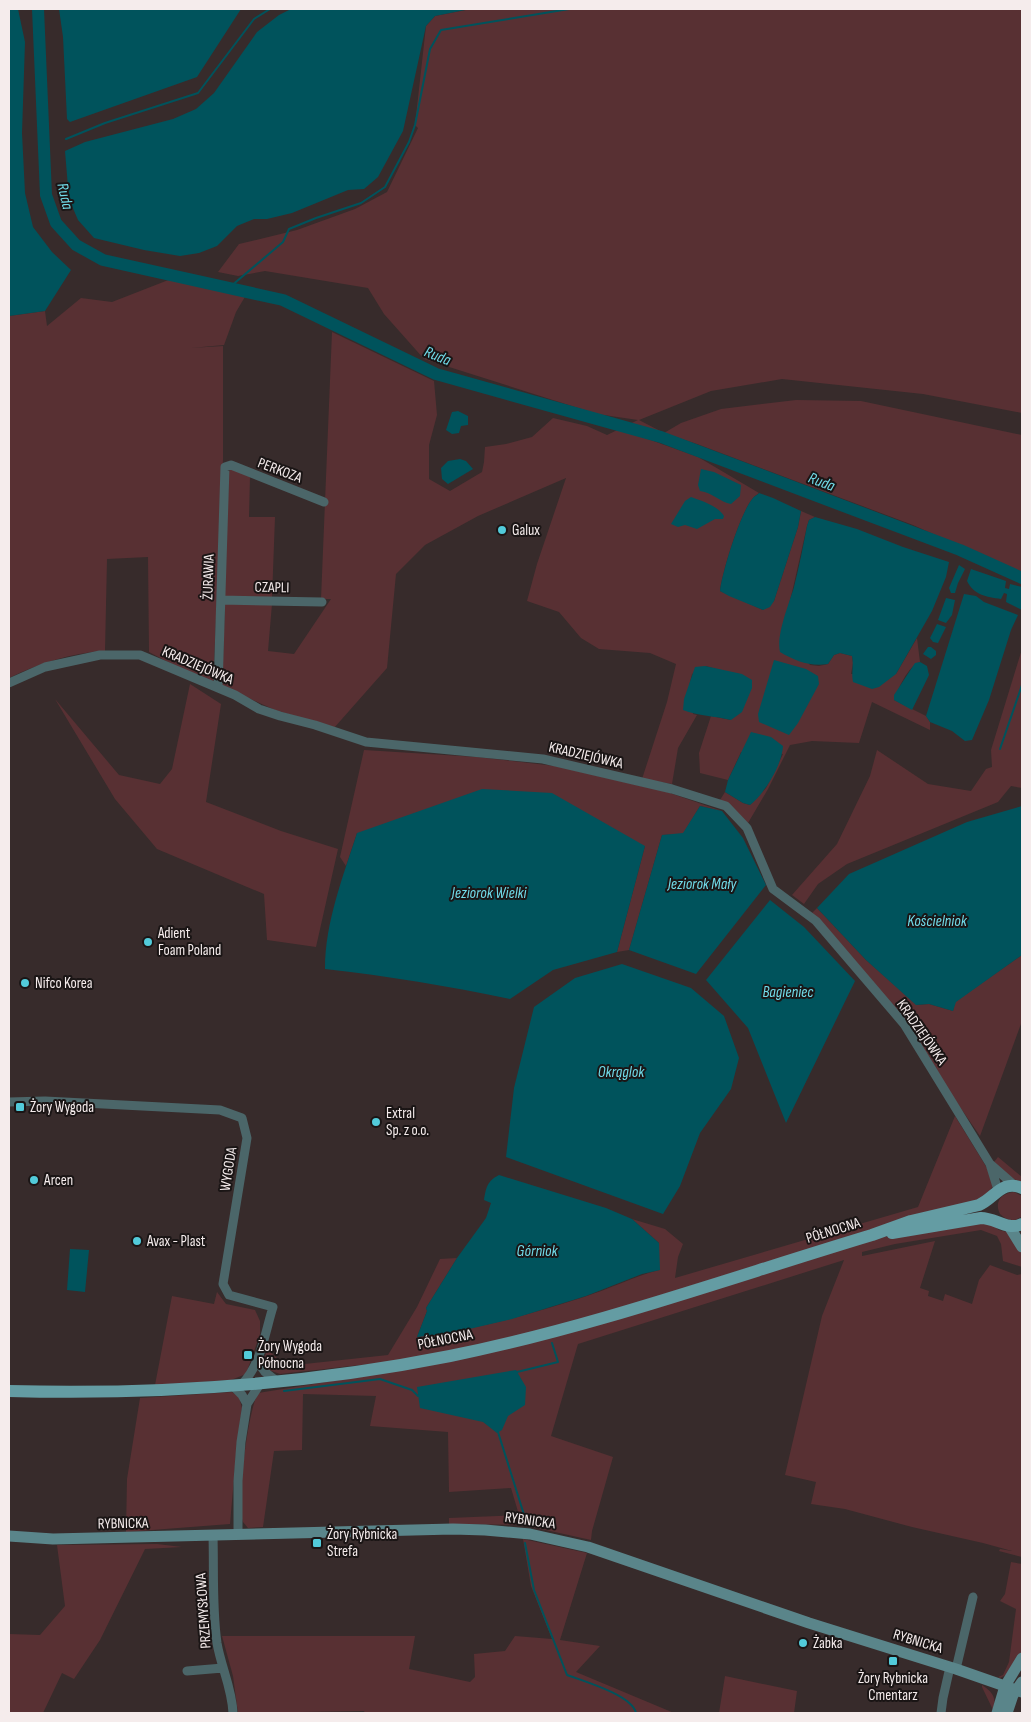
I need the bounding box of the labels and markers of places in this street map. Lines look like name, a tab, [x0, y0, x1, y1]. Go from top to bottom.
place label: Galux	[512, 521, 540, 540]
marker: Galux	[496, 524, 508, 536]
place label: Adient Foam Poland	[157, 924, 221, 960]
marker: Adient Foam Poland	[142, 936, 154, 948]
place label: Nifco Korea	[35, 974, 93, 993]
marker: Nifco Korea	[19, 977, 31, 989]
place label: Żory Wygoda	[30, 1098, 94, 1117]
marker: Żory Wygoda	[14, 1101, 26, 1113]
place label: Extral Sp. z o.o.	[386, 1104, 429, 1140]
marker: Extral Sp. z o.o.	[370, 1116, 382, 1128]
place label: Arcen	[43, 1171, 73, 1190]
marker: Arcen	[28, 1174, 40, 1186]
place label: Avax - Plast	[146, 1232, 206, 1251]
marker: Avax - Plast	[131, 1235, 143, 1247]
place label: Żory Wygoda Północna	[258, 1337, 322, 1373]
marker: Żory Wygoda Północna	[242, 1349, 254, 1361]
place label: Żory Rybnicka Strefa	[327, 1525, 397, 1561]
marker: Żory Rybnicka Strefa	[311, 1537, 323, 1549]
place label: Żabka	[813, 1634, 843, 1653]
marker: Żabka	[797, 1637, 809, 1649]
marker: Żory Rybnicka Cmentarz	[887, 1655, 899, 1667]
place label: Żory Rybnicka Cmentarz	[858, 1669, 928, 1705]

